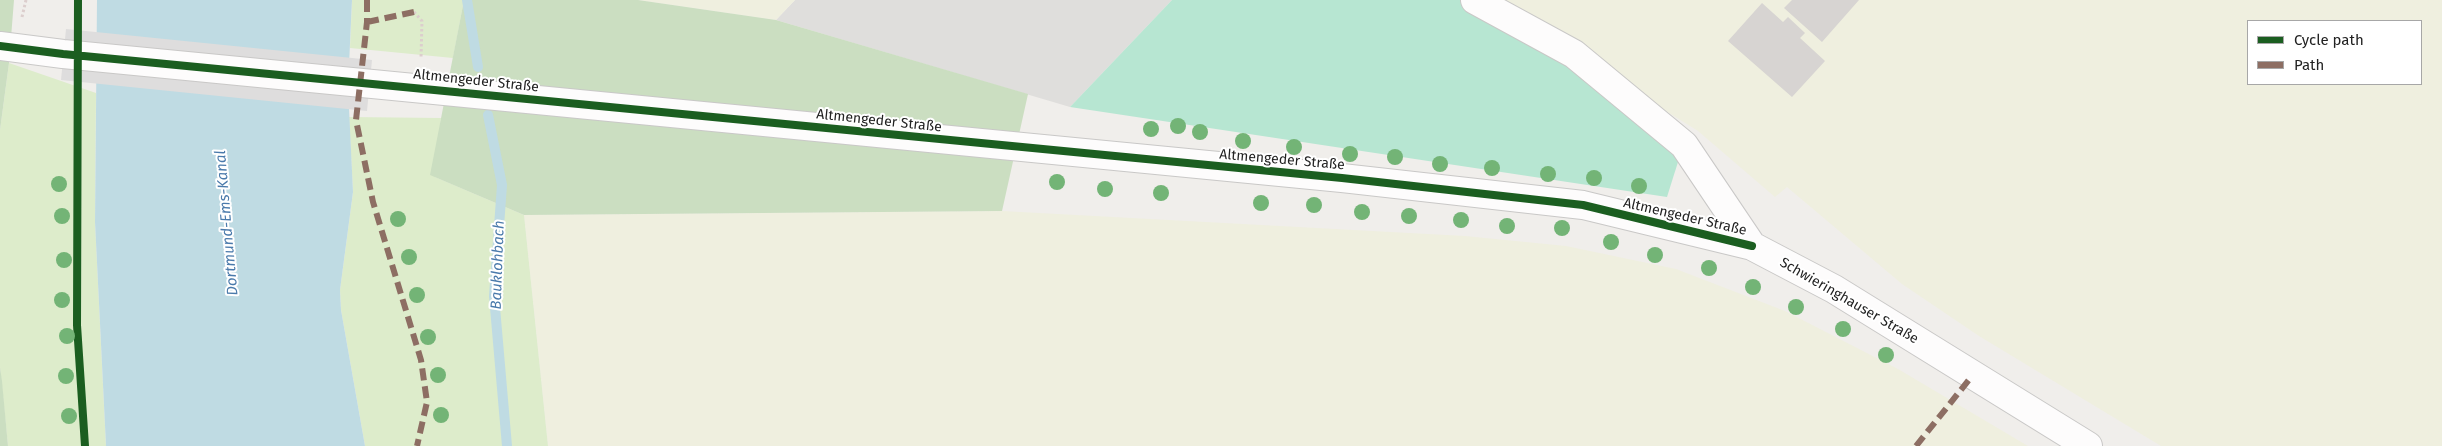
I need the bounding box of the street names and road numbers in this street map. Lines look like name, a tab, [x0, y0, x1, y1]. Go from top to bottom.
street label: Altmengeder Straße	[412, 66, 540, 96]
street label: Altmengeder Straße	[815, 106, 943, 136]
street label: Altmengeder Straße	[1219, 146, 1345, 174]
street label: Altmengeder Straße	[1622, 195, 1748, 239]
street label: Schwieringhauser Straße	[1777, 254, 1921, 348]

